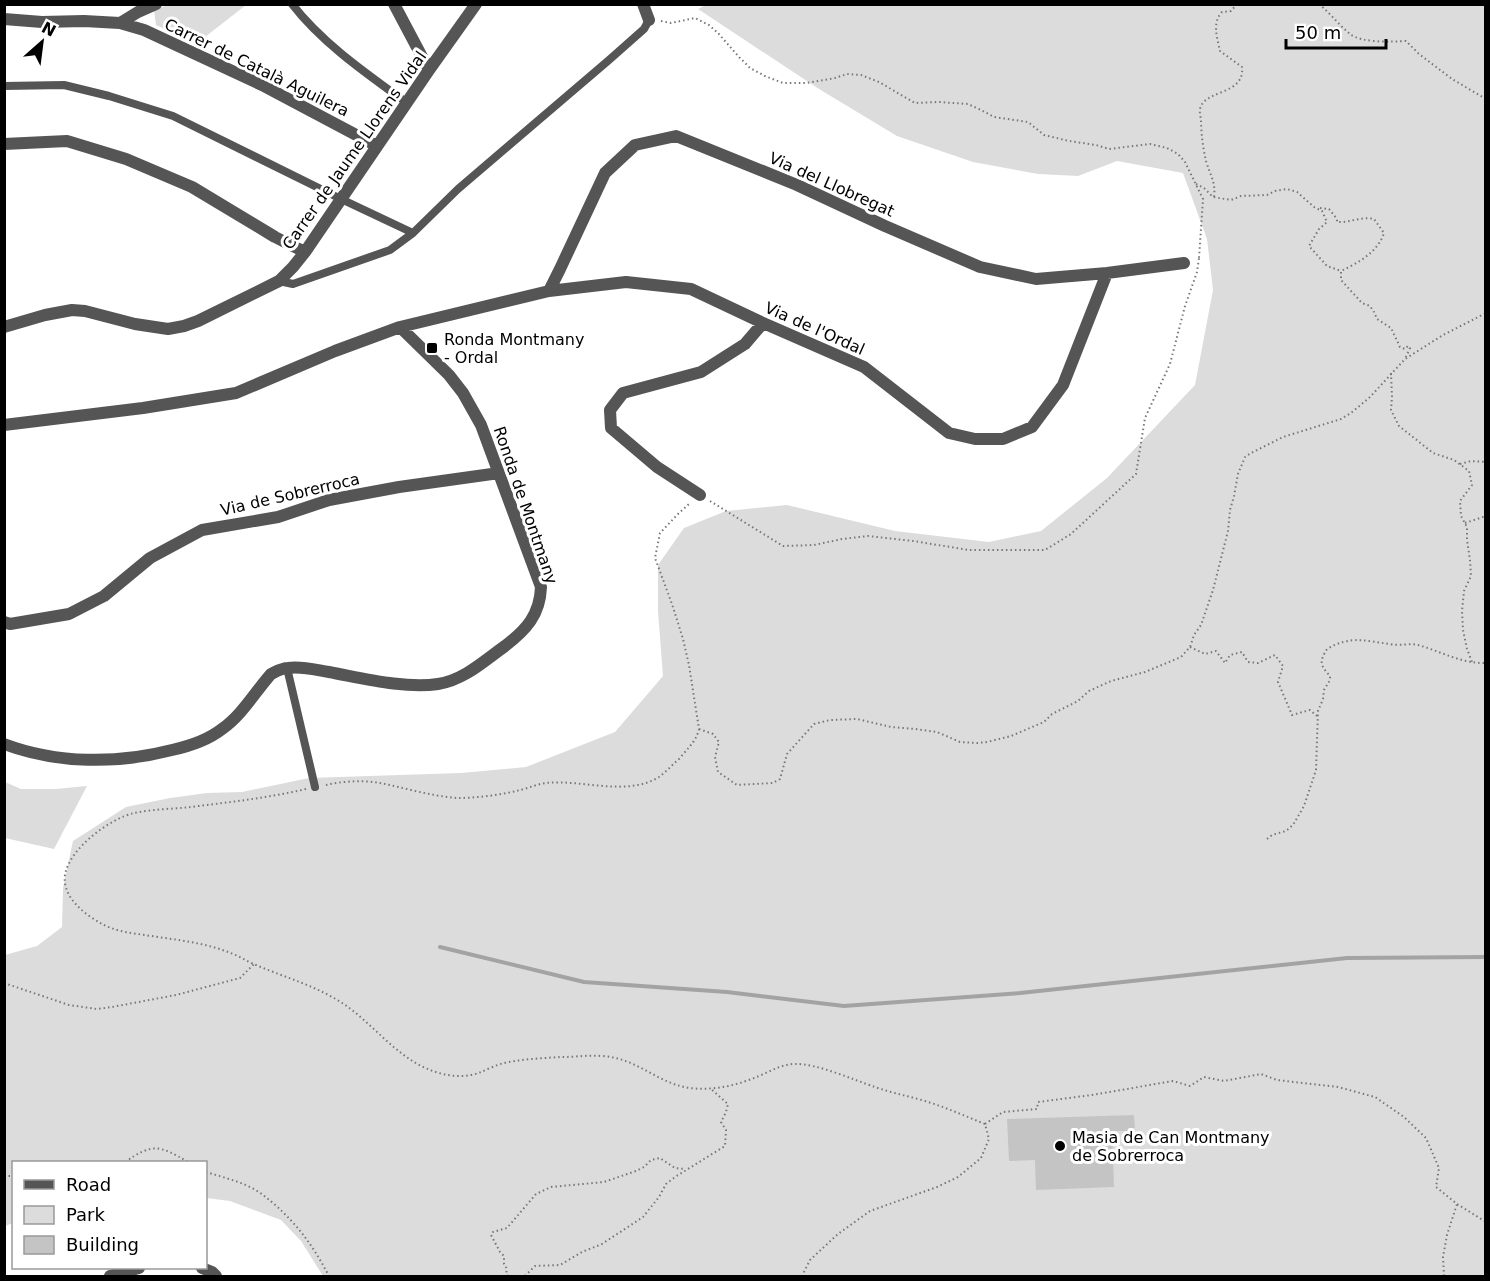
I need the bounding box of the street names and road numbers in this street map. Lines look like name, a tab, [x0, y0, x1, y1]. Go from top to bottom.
street label: Carrer de Català Aguilera	[161, 14, 352, 120]
street label: Carrer de Jaume Llorens Vidal	[279, 48, 430, 253]
street label: Via del Llobregat	[766, 148, 897, 221]
street label: Via de l'Ordal	[762, 298, 868, 359]
street label: Ronda de Montmany	[490, 424, 561, 586]
street label: Via de Sobrerroca	[219, 469, 361, 520]

